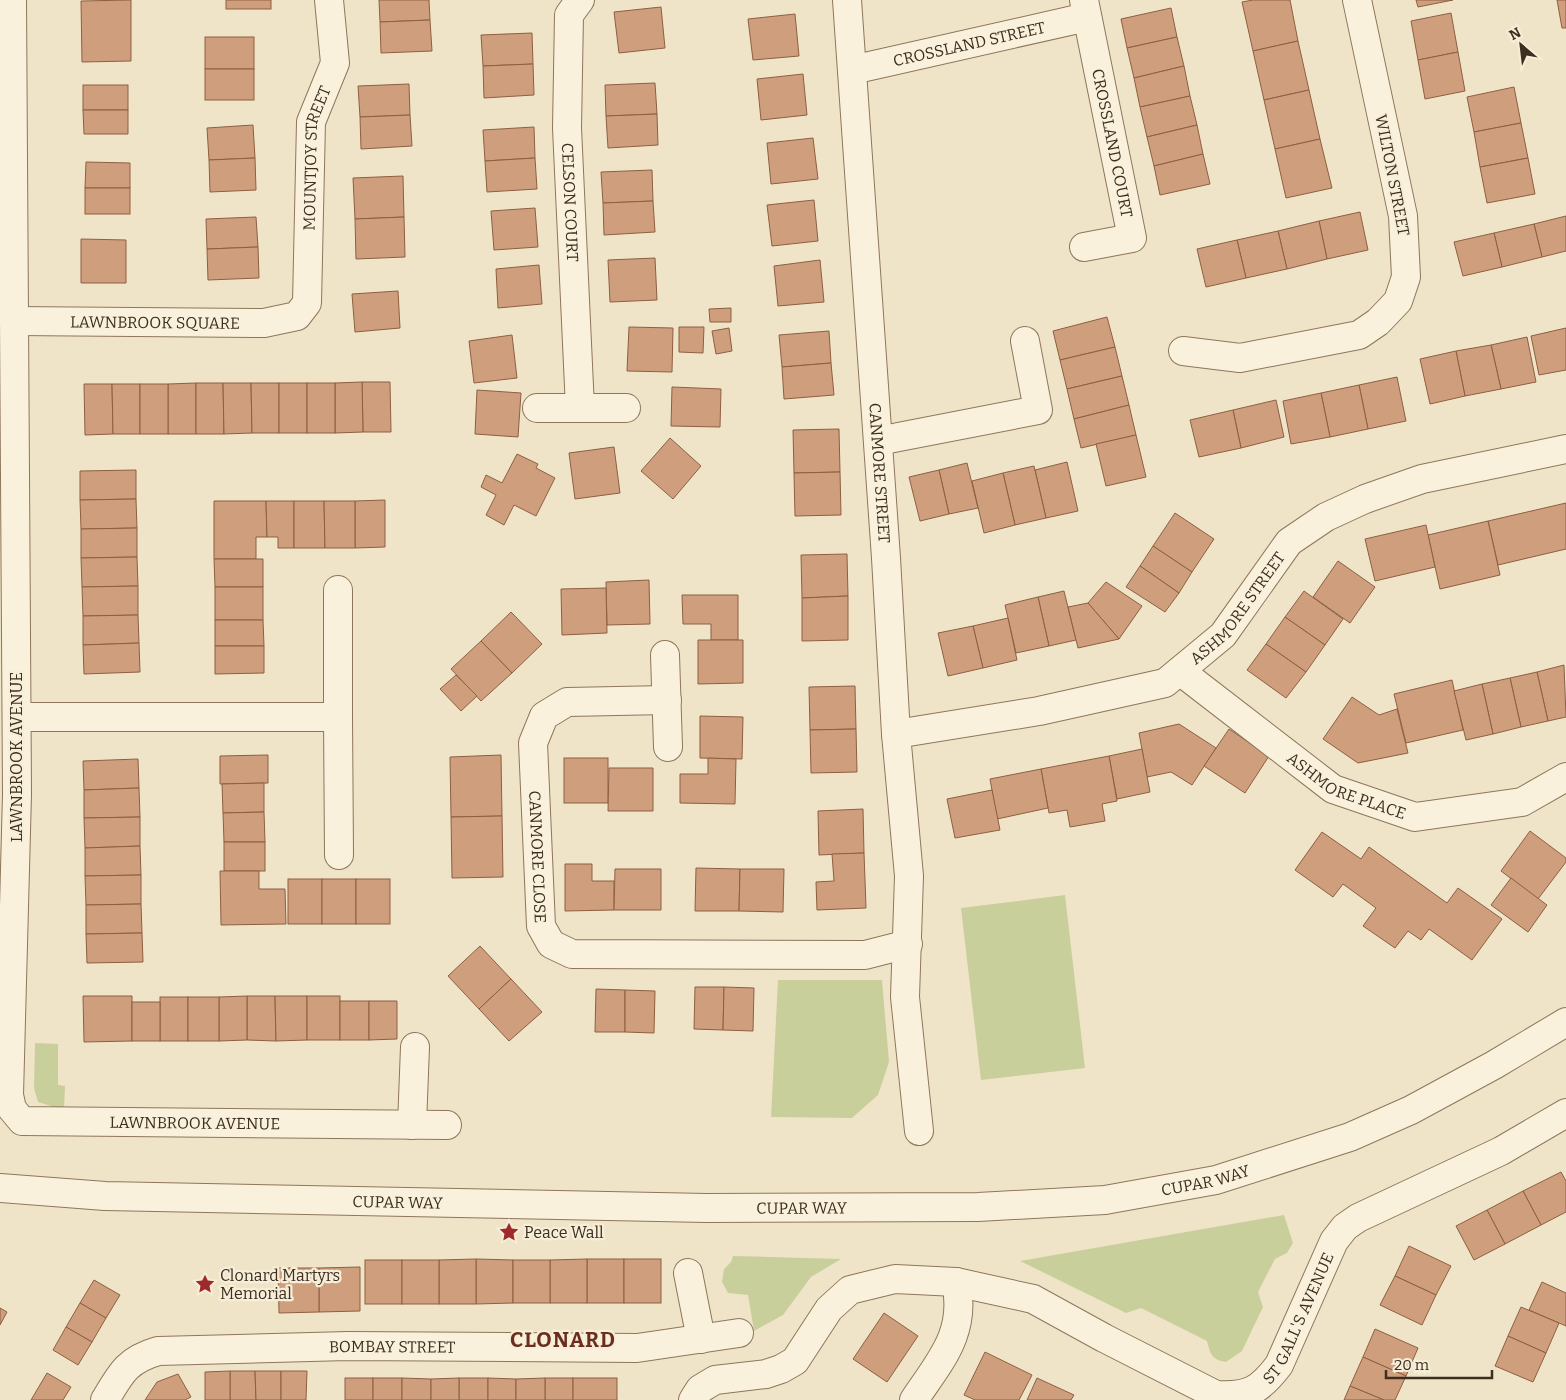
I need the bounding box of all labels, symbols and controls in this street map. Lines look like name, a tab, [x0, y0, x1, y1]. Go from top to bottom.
street label: CROSSLAND STREET	[891, 18, 1047, 70]
north arrow	[1496, 20, 1546, 70]
text: N	[1506, 24, 1524, 44]
street label: CROSSLAND COURT	[1088, 67, 1137, 219]
street label: MOUNTJOY STREET	[300, 83, 335, 231]
street label: WILTON STREET	[1371, 113, 1414, 237]
street label: CELSON COURT	[558, 142, 582, 262]
street label: LAWNBROOK SQUARE	[70, 312, 240, 333]
street label: CANMORE STREET	[865, 402, 894, 544]
street label: ASHMORE STREET	[1186, 548, 1289, 668]
street label: LAWNBROOK AVENUE	[7, 672, 26, 842]
street label: ASHMORE PLACE	[1283, 748, 1408, 823]
street label: CANMORE CLOSE	[525, 790, 550, 924]
street label: LAWNBROOK AVENUE	[110, 1113, 280, 1133]
street label: CUPAR WAY	[1160, 1161, 1253, 1200]
street label: CUPAR WAY	[352, 1192, 444, 1213]
street label: CUPAR WAY	[756, 1198, 848, 1218]
place icon: Peace Wall	[498, 1221, 520, 1243]
place label: Peace Wall	[524, 1223, 604, 1242]
street label: ST GALL'S AVENUE	[1259, 1250, 1338, 1388]
place label: Clonard Martyrs Memorial	[220, 1266, 340, 1303]
place icon: Clonard Martyrs Memorial	[194, 1273, 216, 1295]
district label: CLONARD	[510, 1327, 616, 1353]
street label: BOMBAY STREET	[329, 1337, 455, 1357]
scale bar	[1386, 1348, 1492, 1380]
text: 20 m	[1394, 1356, 1430, 1374]

